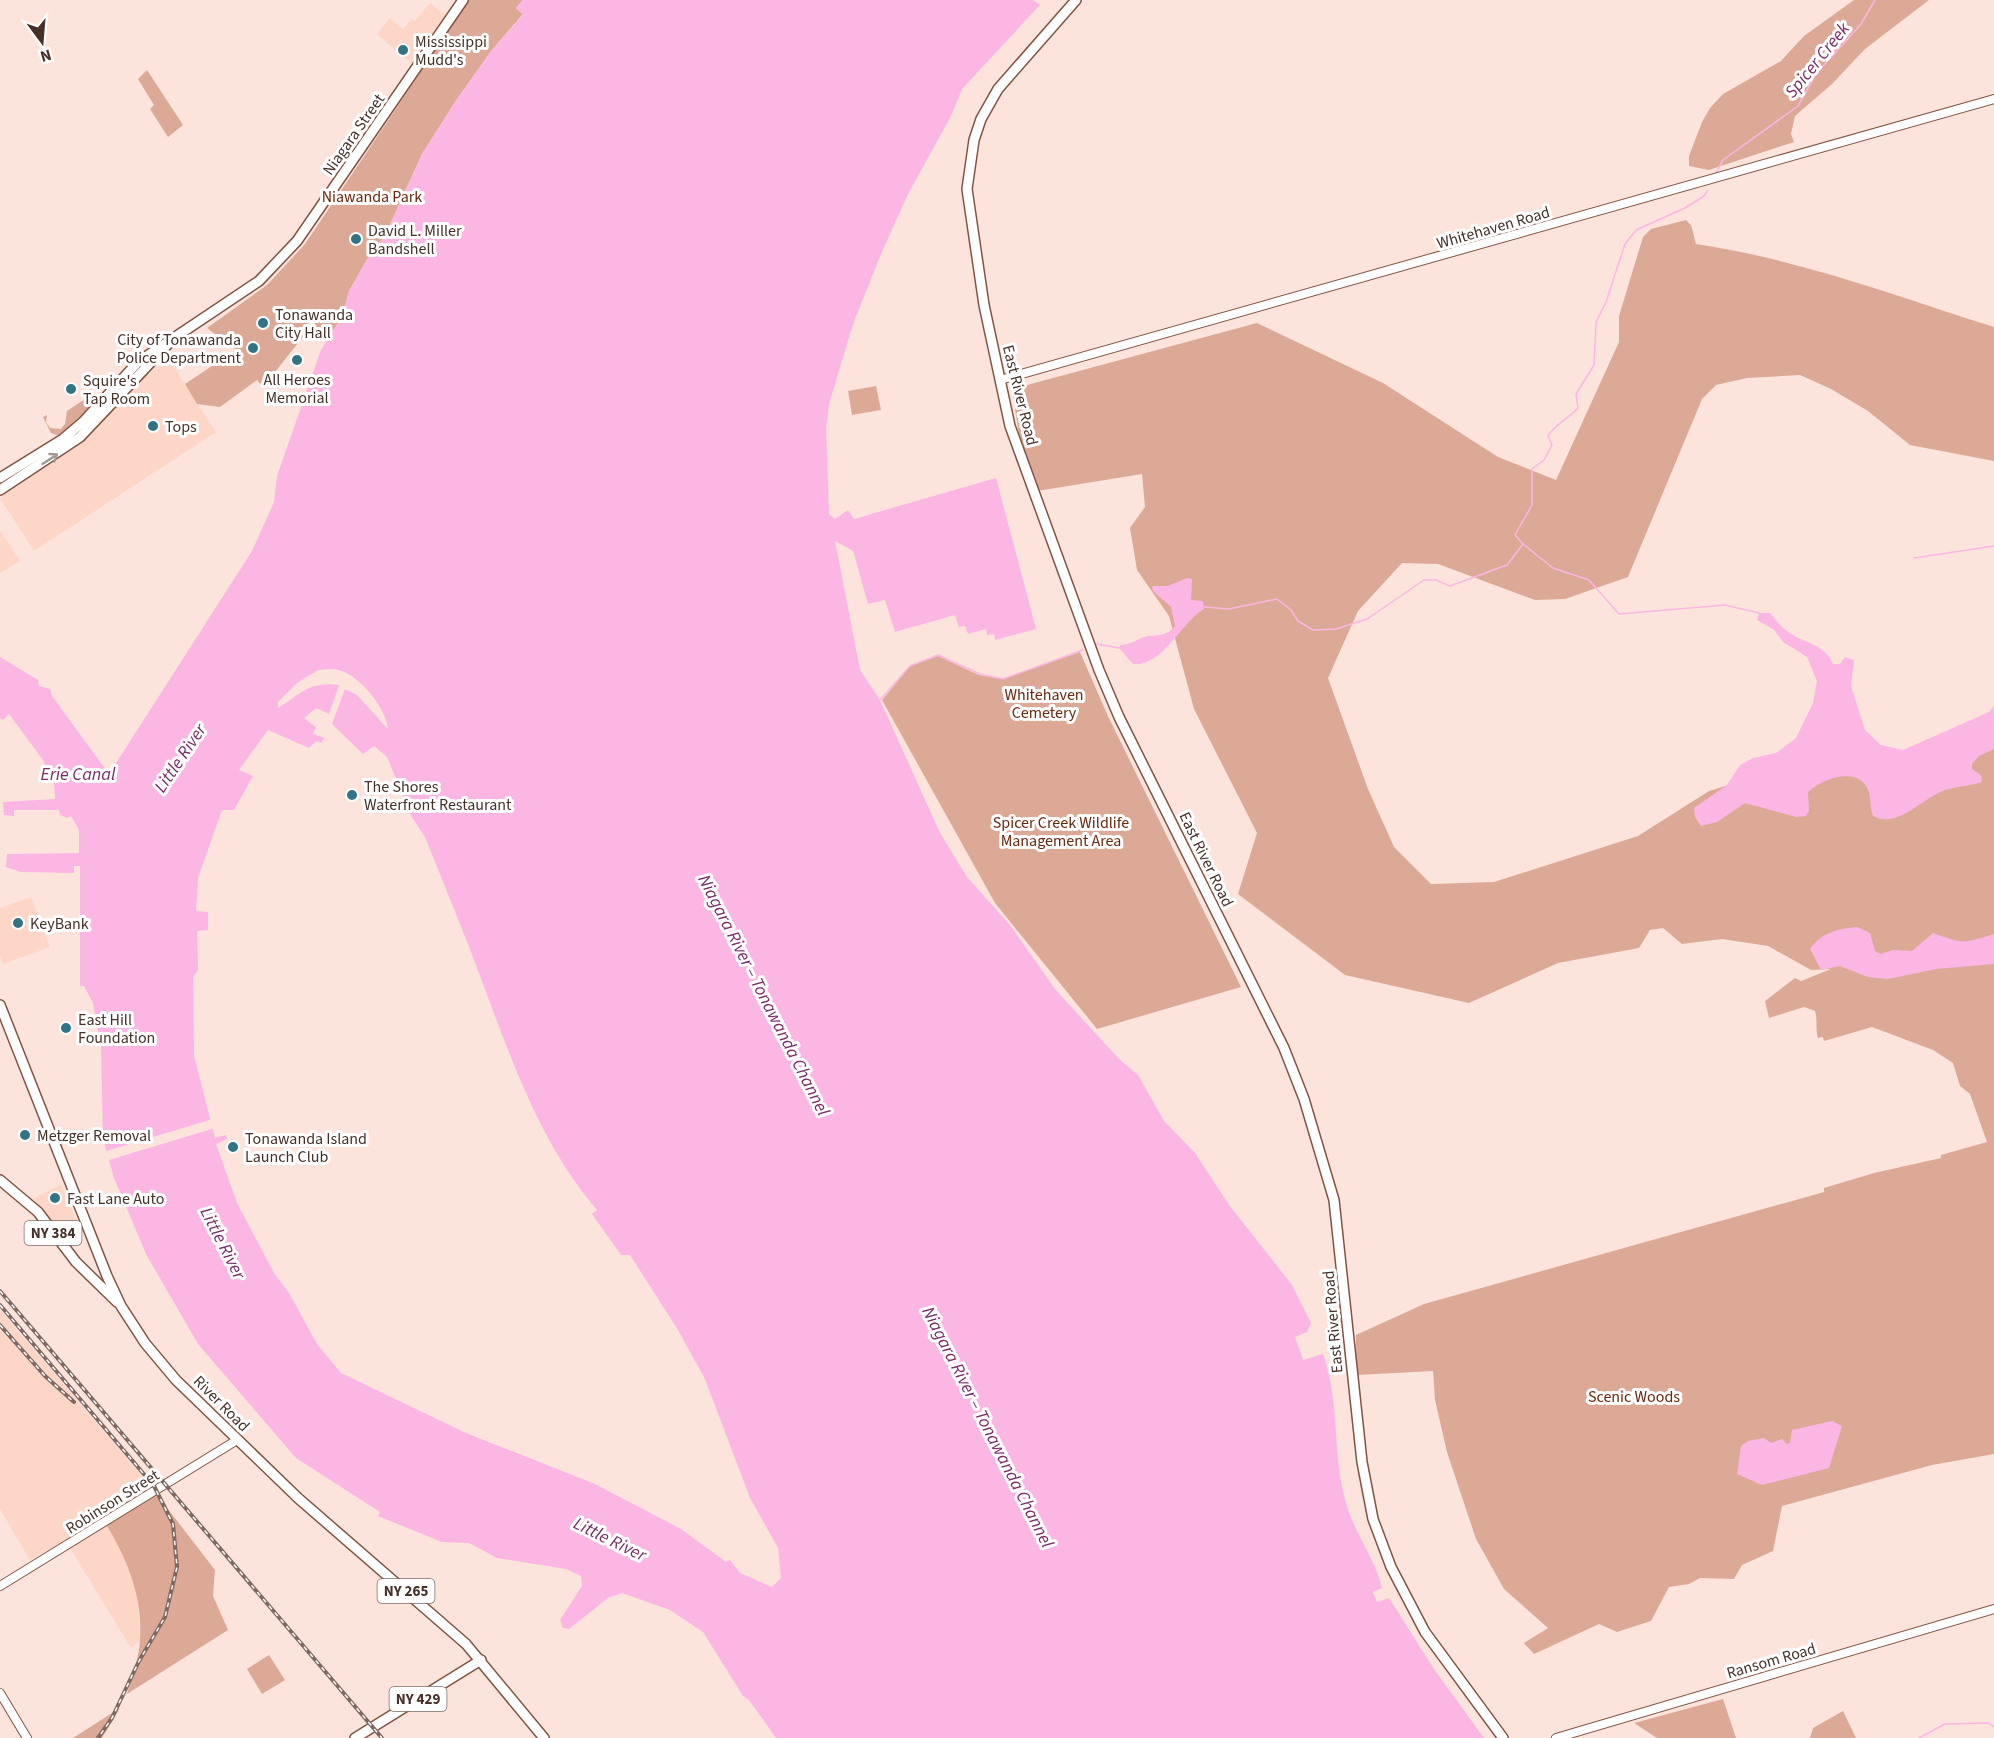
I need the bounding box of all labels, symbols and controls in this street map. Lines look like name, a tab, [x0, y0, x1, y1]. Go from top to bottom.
north arrow	[12, 12, 72, 72]
water label: Spicer Creek	[1779, 17, 1856, 103]
place label: Mississippi Mudd's	[415, 31, 487, 71]
text: N	[38, 43, 54, 67]
marker: Mississippi Mudd's	[396, 43, 410, 57]
street label: Niagara Street	[318, 89, 390, 180]
park label: Niawanda Park	[322, 186, 422, 208]
street label: Whitehaven Road	[1434, 201, 1552, 255]
place label: David L. Miller Bandshell	[368, 220, 462, 260]
marker: David L. Miller Bandshell	[349, 232, 363, 246]
place label: Tonawanda City Hall	[275, 304, 353, 344]
marker: Tonawanda City Hall	[256, 316, 270, 330]
place label: City of Tonawanda Police Department	[117, 329, 242, 369]
marker: City of Tonawanda Police Department	[246, 341, 260, 355]
street label: East River Road	[997, 343, 1043, 448]
marker: All Heroes Memorial	[290, 353, 304, 367]
place label: All Heroes Memorial	[263, 369, 331, 409]
place label: Squire's Tap Room	[83, 370, 150, 410]
marker: Squire's Tap Room	[64, 382, 78, 396]
place label: Tops	[165, 416, 197, 438]
marker: Tops	[146, 419, 160, 433]
one-way arrow	[41, 452, 58, 465]
park label: Whitehaven Cemetery	[1004, 684, 1084, 724]
water label: Little River	[148, 718, 213, 798]
water label: Erie Canal	[41, 762, 116, 787]
place label: The Shores Waterfront Restaurant	[364, 776, 512, 816]
marker: The Shores Waterfront Restaurant	[345, 788, 359, 802]
street label: East River Road	[1174, 808, 1239, 911]
park label: Spicer Creek Wildlife Management Area	[993, 812, 1129, 852]
water label: Niagara River – Tonawanda Channel	[692, 870, 836, 1121]
place label: KeyBank	[30, 913, 89, 935]
marker: KeyBank	[11, 916, 25, 930]
place label: East Hill Foundation	[78, 1009, 155, 1049]
marker: East Hill Foundation	[59, 1021, 73, 1035]
place label: Metzger Removal	[37, 1125, 151, 1147]
marker: Metzger Removal	[18, 1128, 32, 1142]
place label: Tonawanda Island Launch Club	[245, 1128, 367, 1168]
marker: Tonawanda Island Launch Club	[226, 1140, 240, 1154]
place label: Fast Lane Auto	[67, 1188, 164, 1210]
marker: Fast Lane Auto	[48, 1191, 62, 1205]
water label: Little River	[194, 1203, 252, 1284]
road number: NY 384	[25, 1221, 82, 1245]
street label: East River Road	[1318, 1270, 1348, 1374]
water label: Niagara River – Tonawanda Channel	[916, 1302, 1060, 1553]
street label: River Road	[188, 1371, 254, 1437]
park label: Scenic Woods	[1588, 1386, 1680, 1408]
street label: Robinson Street	[62, 1464, 164, 1539]
water label: Little River	[569, 1511, 651, 1568]
road number: NY 265	[378, 1579, 434, 1603]
street label: Ransom Road	[1724, 1638, 1819, 1684]
road number: NY 429	[390, 1687, 446, 1711]

